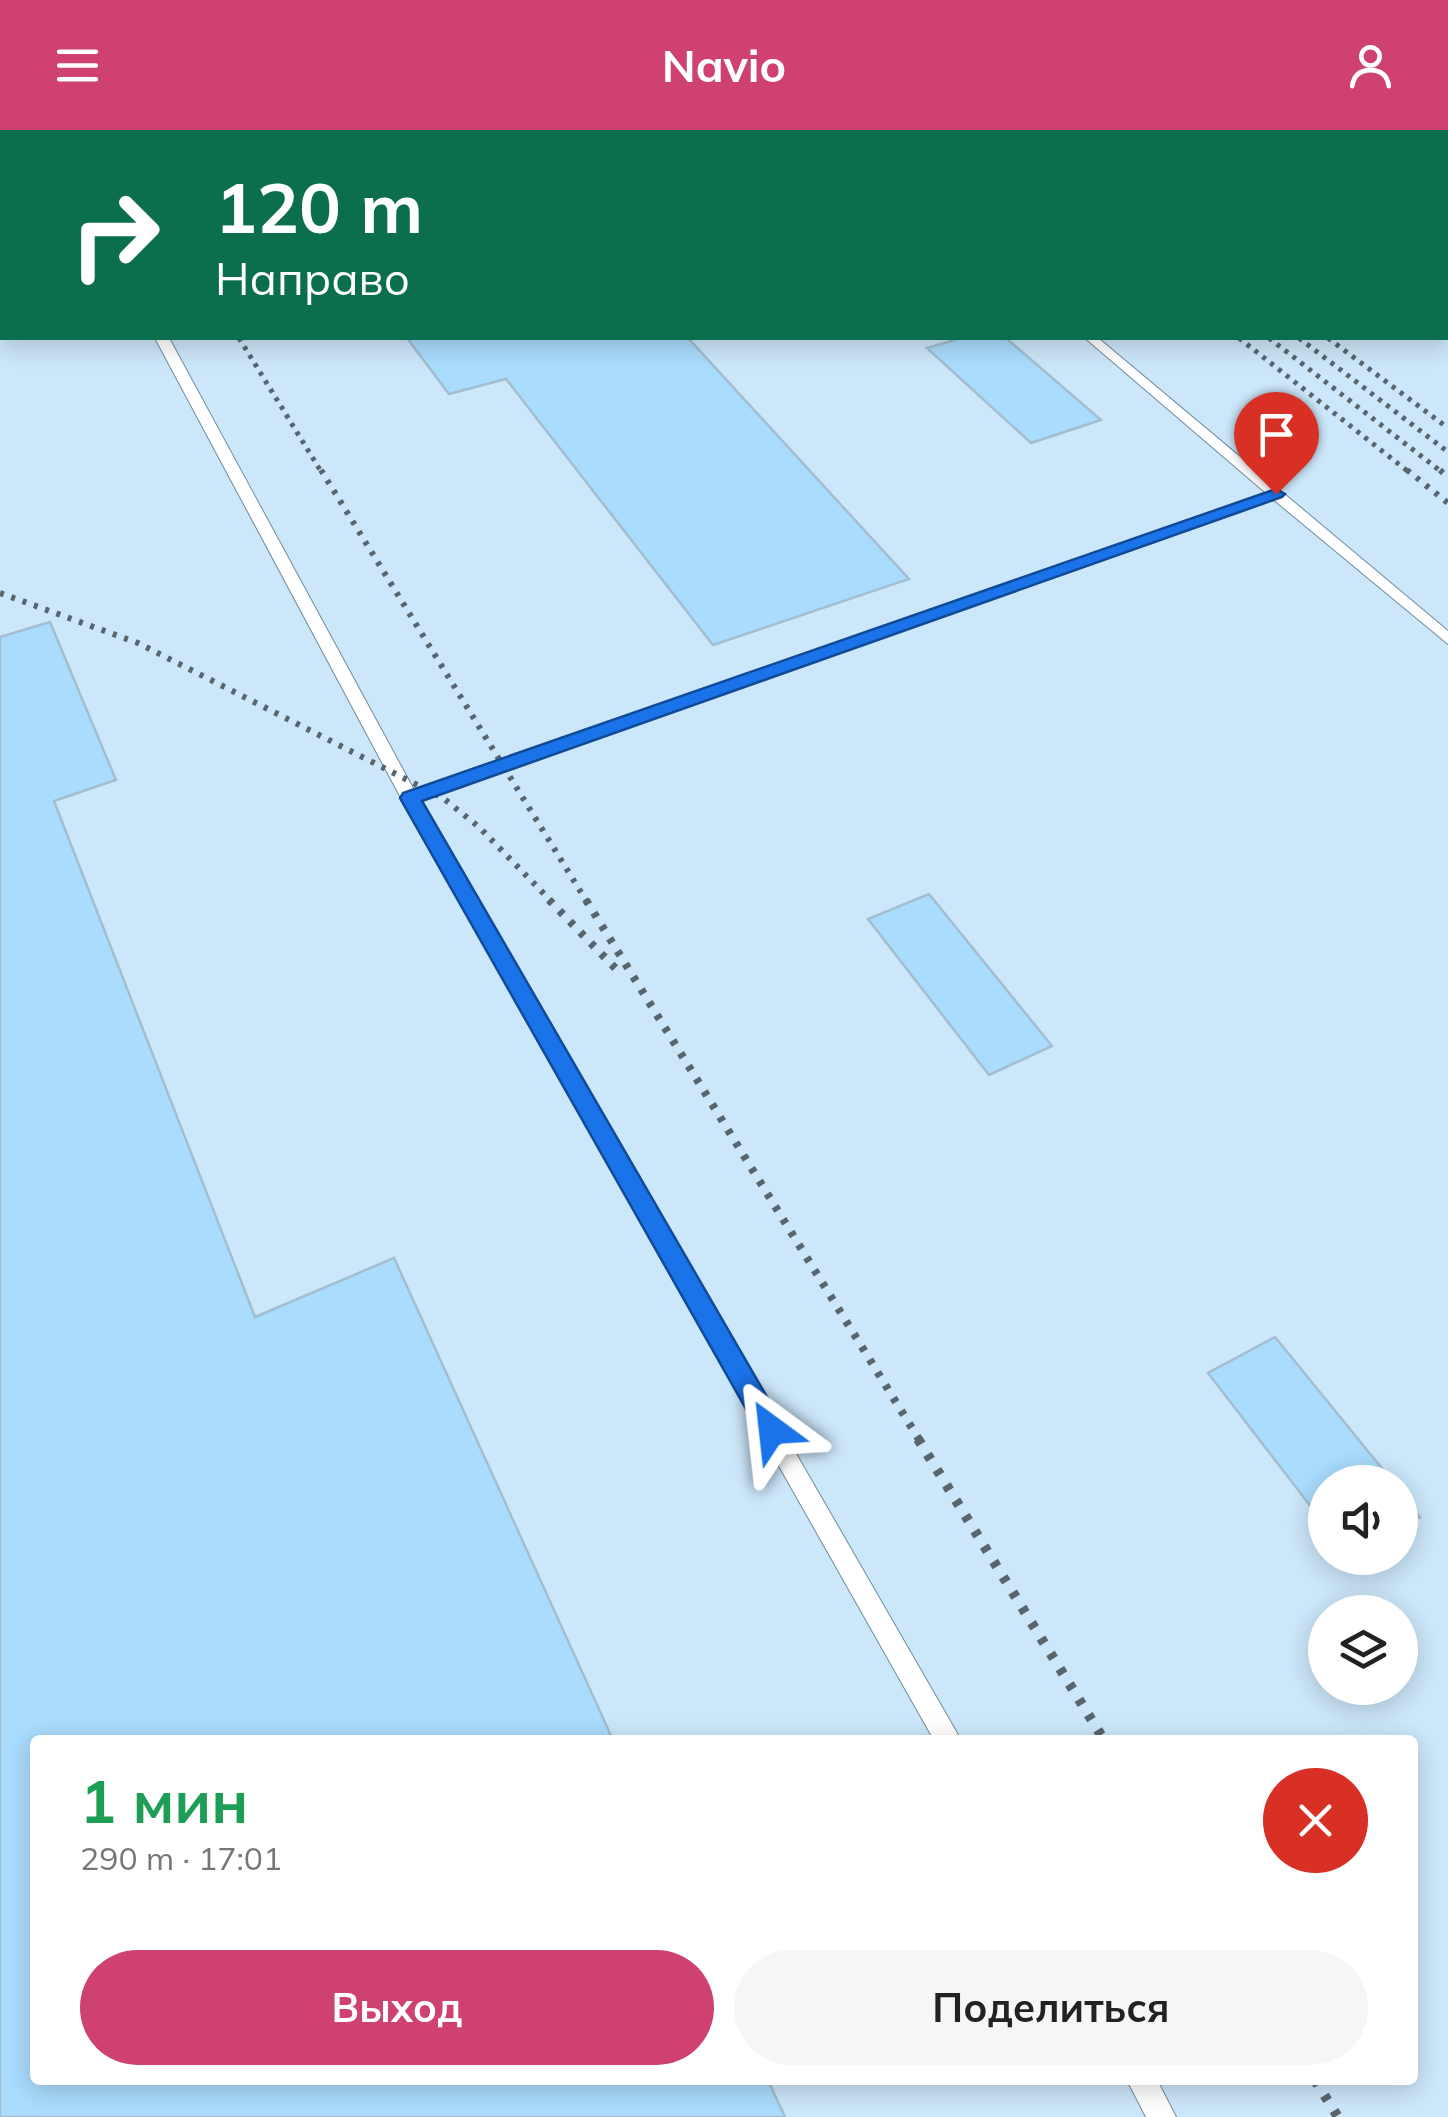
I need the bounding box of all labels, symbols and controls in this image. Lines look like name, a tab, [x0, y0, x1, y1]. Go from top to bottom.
text: Navio	[662, 37, 786, 93]
icon: menu	[50, 38, 105, 93]
icon: person	[1343, 38, 1398, 93]
text: 120 m	[215, 163, 423, 251]
icon: right	[50, 170, 180, 300]
text: Направо	[215, 250, 410, 306]
pin	[1234, 392, 1319, 495]
icon: arrive	[1249, 407, 1304, 462]
position arrow	[720, 1378, 824, 1482]
map controls	[1308, 1465, 1418, 1705]
button: sound	[1308, 1465, 1418, 1575]
button: layers	[1308, 1595, 1418, 1705]
text: 1 мин	[80, 1763, 248, 1838]
button: close	[1263, 1768, 1368, 1873]
text: 290 m · 17:01	[80, 1838, 282, 1878]
button: Выход	[80, 1950, 714, 2065]
button: Поделиться	[734, 1950, 1368, 2065]

